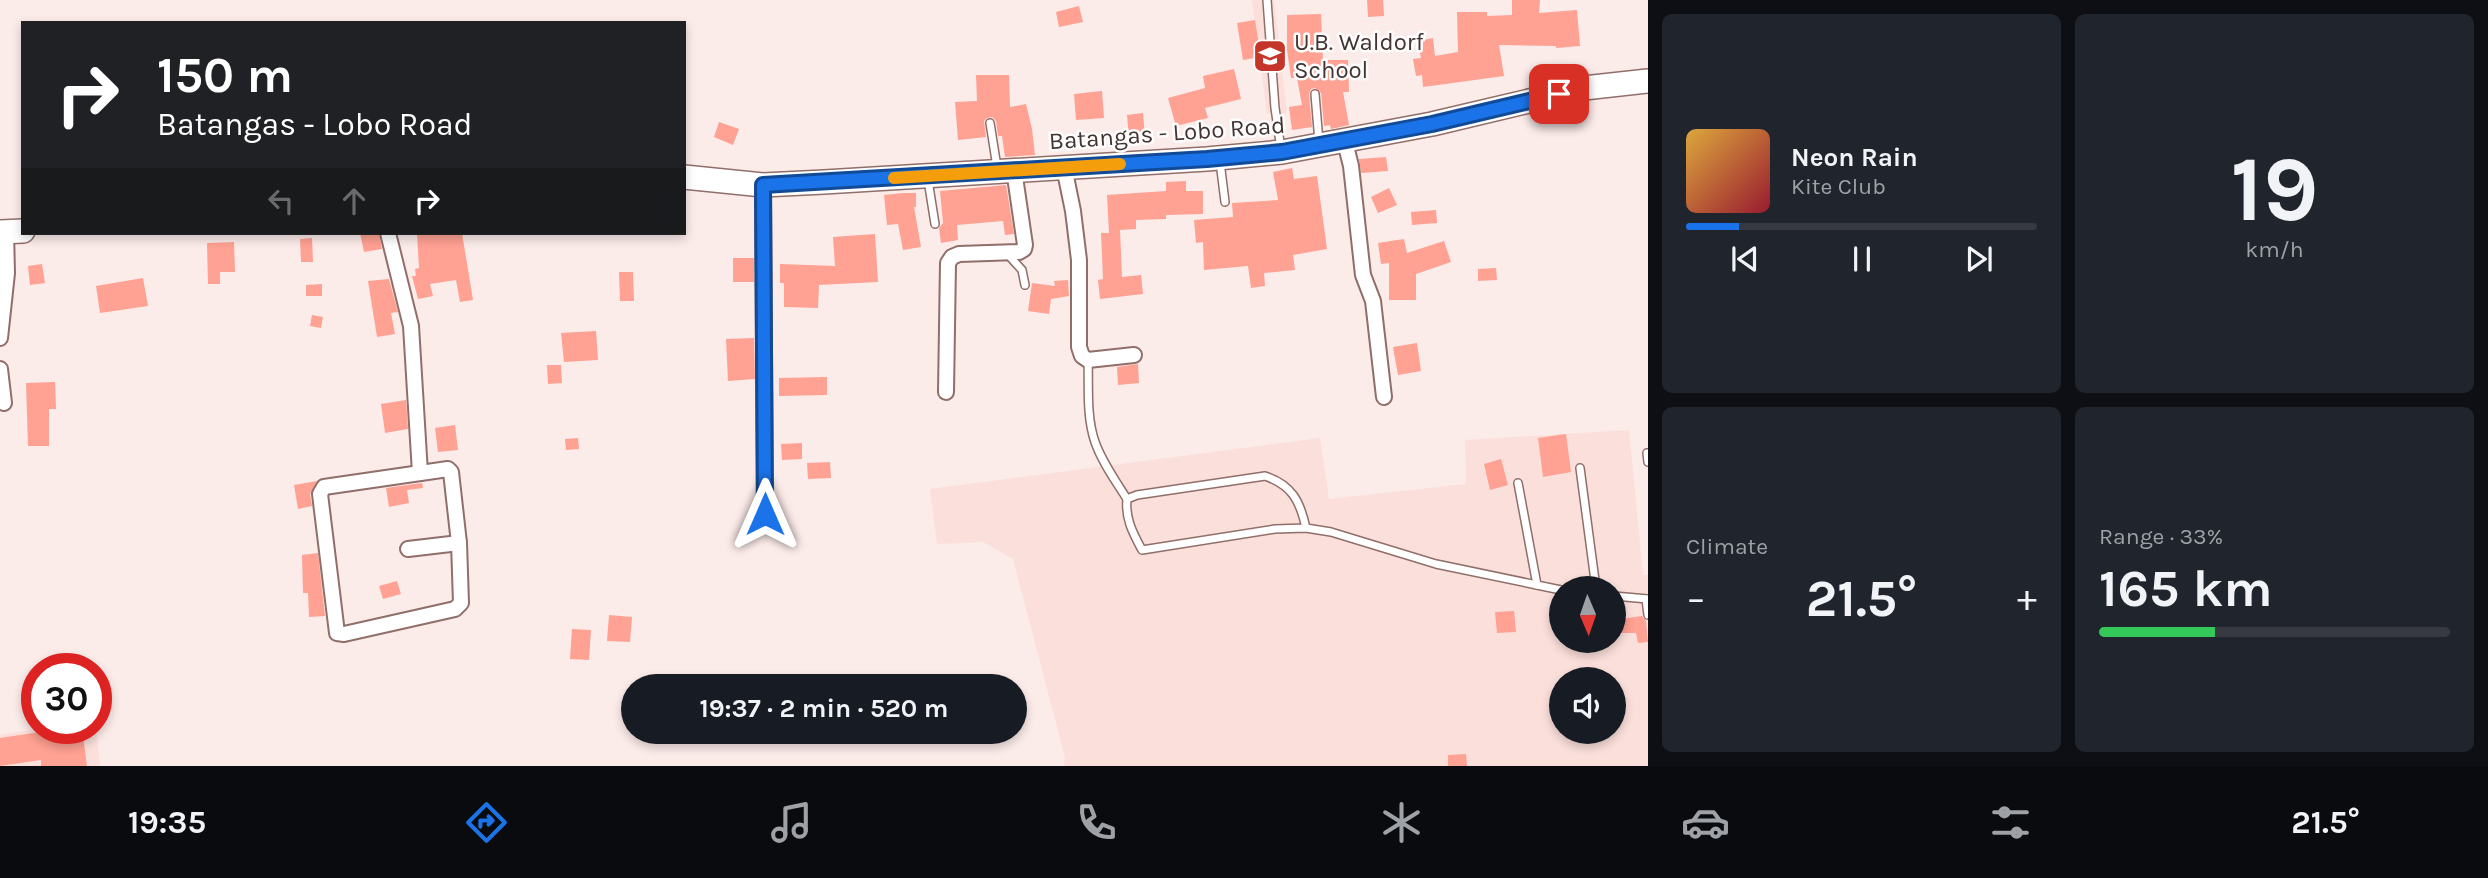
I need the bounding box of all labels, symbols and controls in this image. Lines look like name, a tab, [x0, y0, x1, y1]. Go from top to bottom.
place label: U.B. Waldorf School	[1294, 28, 1424, 84]
school or university icon: U.B. Waldorf School	[1251, 37, 1289, 75]
text: 150 m	[157, 47, 293, 104]
icon: right	[42, 49, 133, 140]
pin	[1529, 64, 1589, 124]
icon: arrive	[1540, 75, 1578, 113]
text: Batangas - Lobo Road	[157, 106, 472, 143]
street label: Batangas - Lobo Road	[1048, 111, 1286, 155]
text: 19	[2231, 137, 2318, 243]
text: Neon Rain	[1791, 142, 1918, 173]
text: Kite Club	[1791, 173, 1886, 200]
icon: left	[262, 182, 300, 220]
icon: ahead	[335, 182, 373, 220]
icon: right	[408, 182, 446, 220]
text: km/h	[2245, 236, 2304, 263]
icon: previous	[1726, 240, 1764, 278]
icon: pause	[1843, 240, 1881, 278]
icon: next	[1960, 240, 1998, 278]
position arrow	[728, 477, 802, 551]
text: Range · 33%	[2099, 523, 2223, 550]
text: Climate	[1686, 533, 1768, 560]
text: 165 km	[2099, 558, 2273, 619]
text: 21.5°	[1806, 568, 1917, 629]
north arrow	[1549, 576, 1626, 653]
map controls	[1549, 576, 1626, 744]
text: −	[1686, 576, 1706, 621]
text: +	[2017, 576, 2037, 621]
speed limit sign: 30	[21, 653, 112, 744]
button: sound	[1549, 667, 1626, 744]
text: 19:37 · 2 min · 520 m	[699, 693, 949, 724]
icon: directions	[462, 798, 511, 847]
icon: music	[767, 798, 816, 847]
icon: phone	[1072, 798, 1121, 847]
icon: climate	[1377, 798, 1426, 847]
icon: car	[1681, 798, 1730, 847]
icon: filters	[1986, 798, 2035, 847]
text: 19:35	[128, 804, 206, 841]
text: 21.5°	[2291, 804, 2360, 841]

